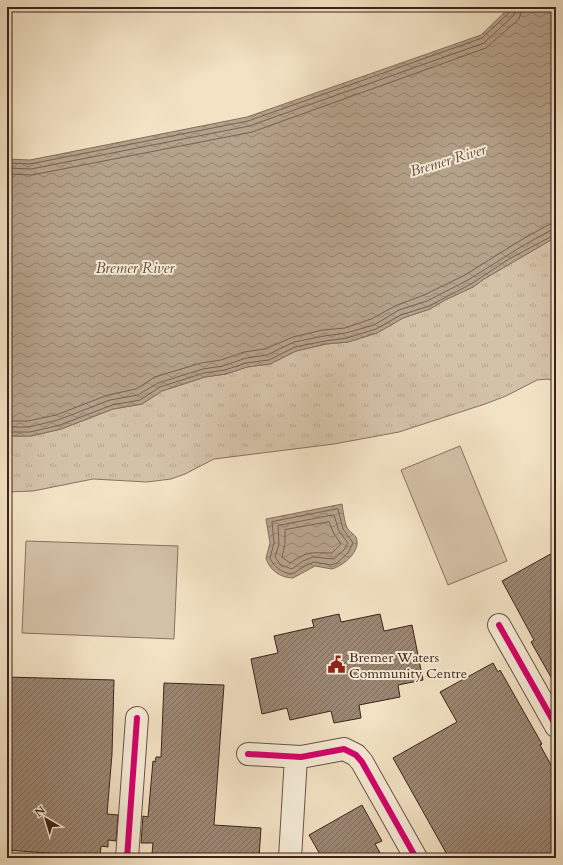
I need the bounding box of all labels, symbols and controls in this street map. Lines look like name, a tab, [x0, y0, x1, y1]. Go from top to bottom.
water label: Bremer River	[408, 139, 490, 181]
water label: Bremer River	[96, 258, 175, 278]
place label: Bremer Waters Community Centre	[349, 648, 467, 683]
public building icon: Bremer Waters Community Centre	[326, 655, 346, 675]
north arrow	[26, 799, 66, 839]
text: N	[32, 802, 49, 820]

